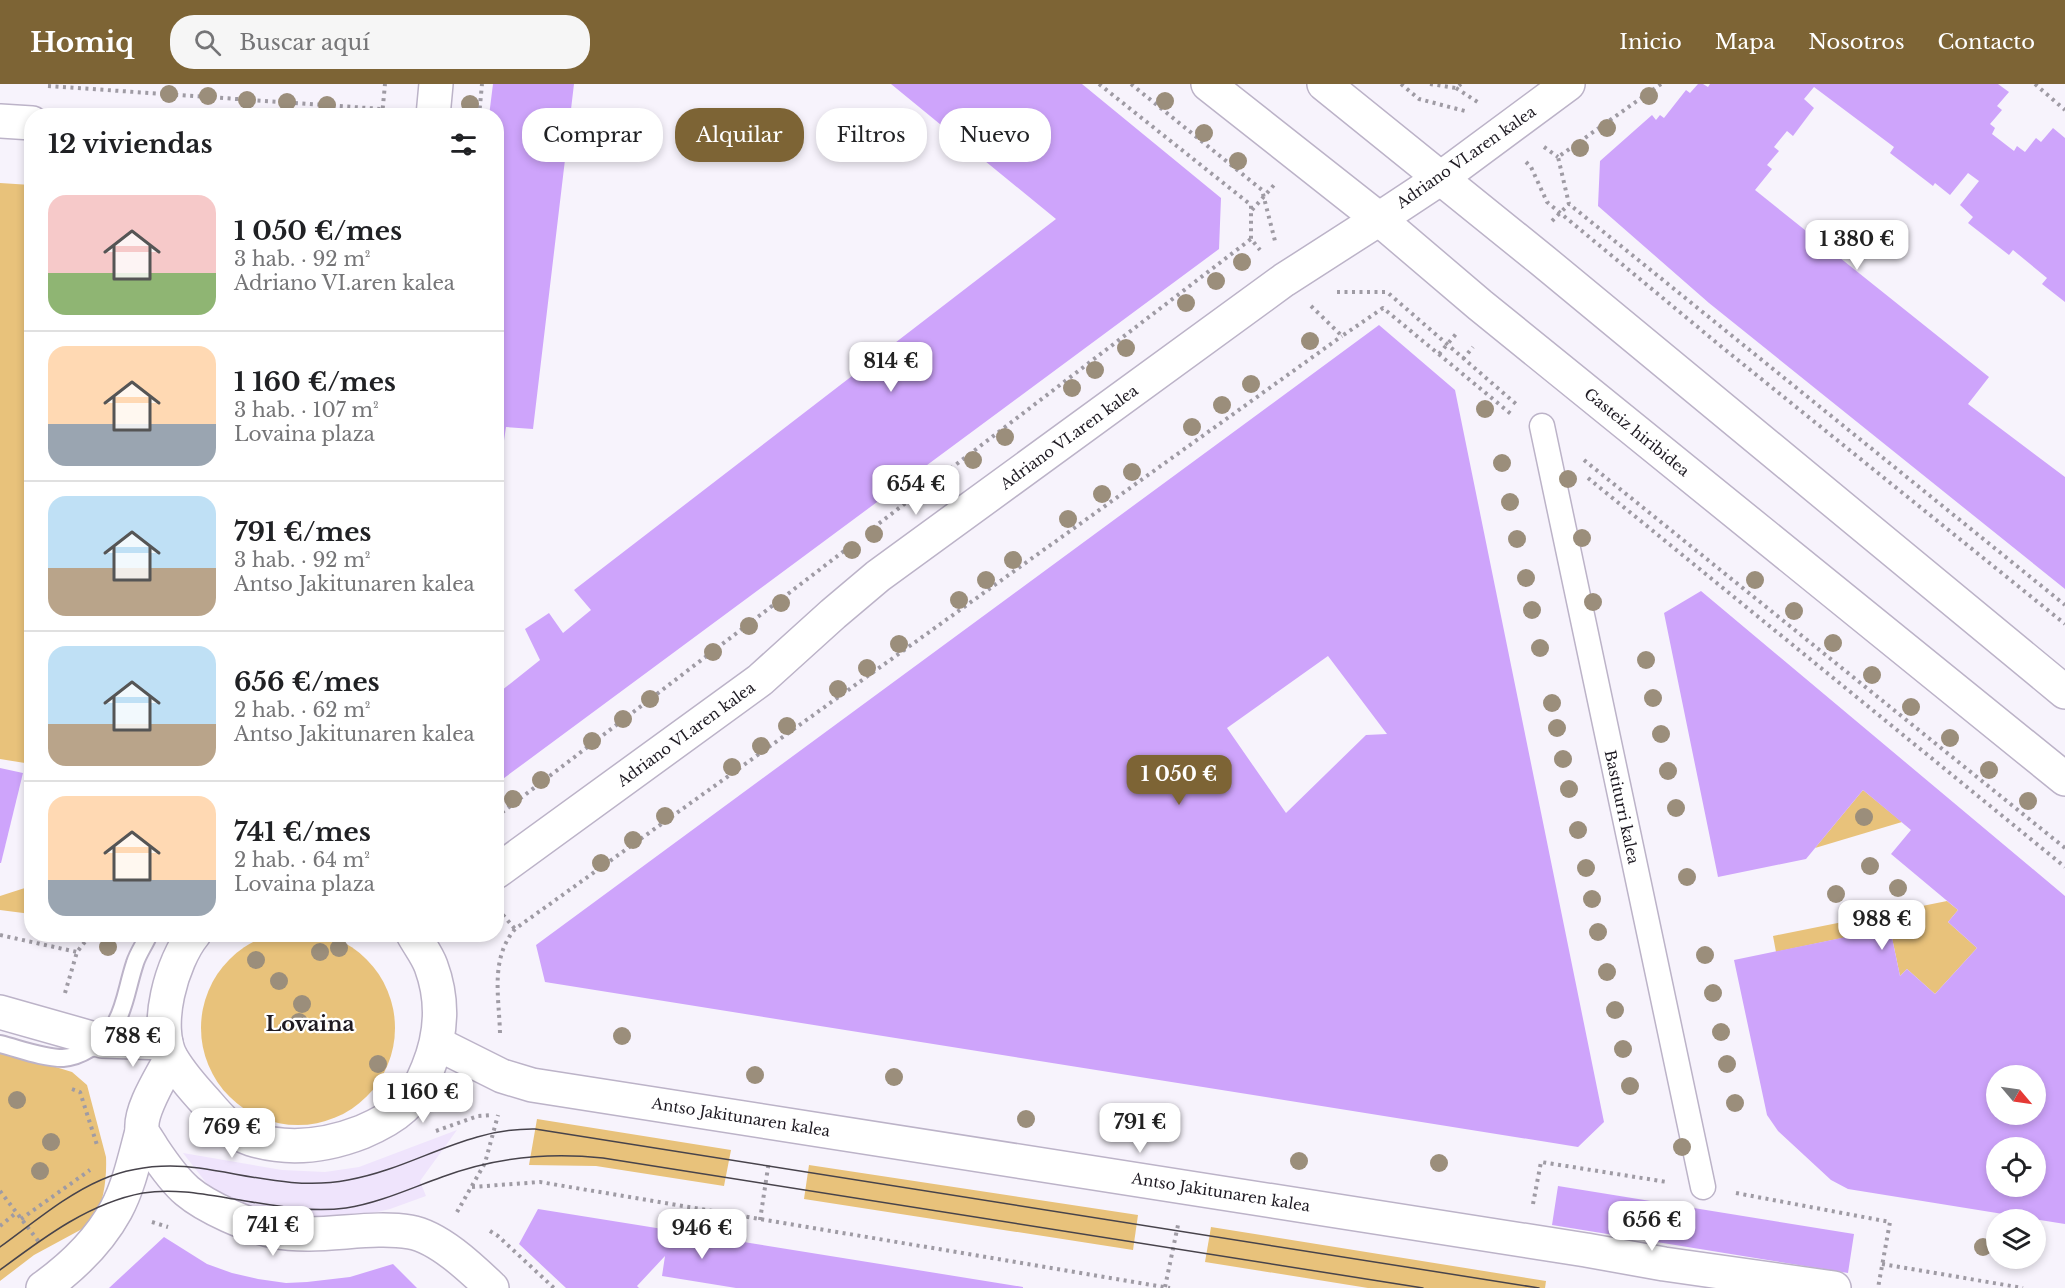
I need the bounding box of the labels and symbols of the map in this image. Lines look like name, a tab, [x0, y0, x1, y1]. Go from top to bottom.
street label: Adriano VI.aren kalea	[1392, 101, 1540, 213]
pin: 1 380 €	[1802, 220, 1912, 271]
pin: 814 €	[849, 342, 933, 393]
street label: Adriano VI.aren kalea	[996, 380, 1142, 494]
street label: Gasteiz hiribidea	[1581, 384, 1694, 481]
pin: 654 €	[874, 465, 958, 516]
street label: Adriano VI.aren kalea	[613, 677, 759, 791]
street label: Bastiturri kalea	[1601, 748, 1644, 866]
pin: 1 050 €	[1124, 755, 1234, 806]
pin: 988 €	[1840, 900, 1924, 951]
district label: Lovaina	[266, 1011, 354, 1037]
pin: 788 €	[91, 1017, 175, 1068]
north arrow	[1986, 1065, 2046, 1125]
pin: 1 160 €	[368, 1073, 478, 1124]
street label: Antso Jakitunaren kalea	[649, 1093, 832, 1141]
pin: 791 €	[1098, 1103, 1182, 1154]
pin: 769 €	[190, 1108, 274, 1159]
street label: Antso Jakitunaren kalea	[1129, 1168, 1312, 1216]
pin: 656 €	[1610, 1201, 1694, 1252]
pin: 741 €	[231, 1206, 315, 1257]
pin: 946 €	[660, 1209, 744, 1260]

